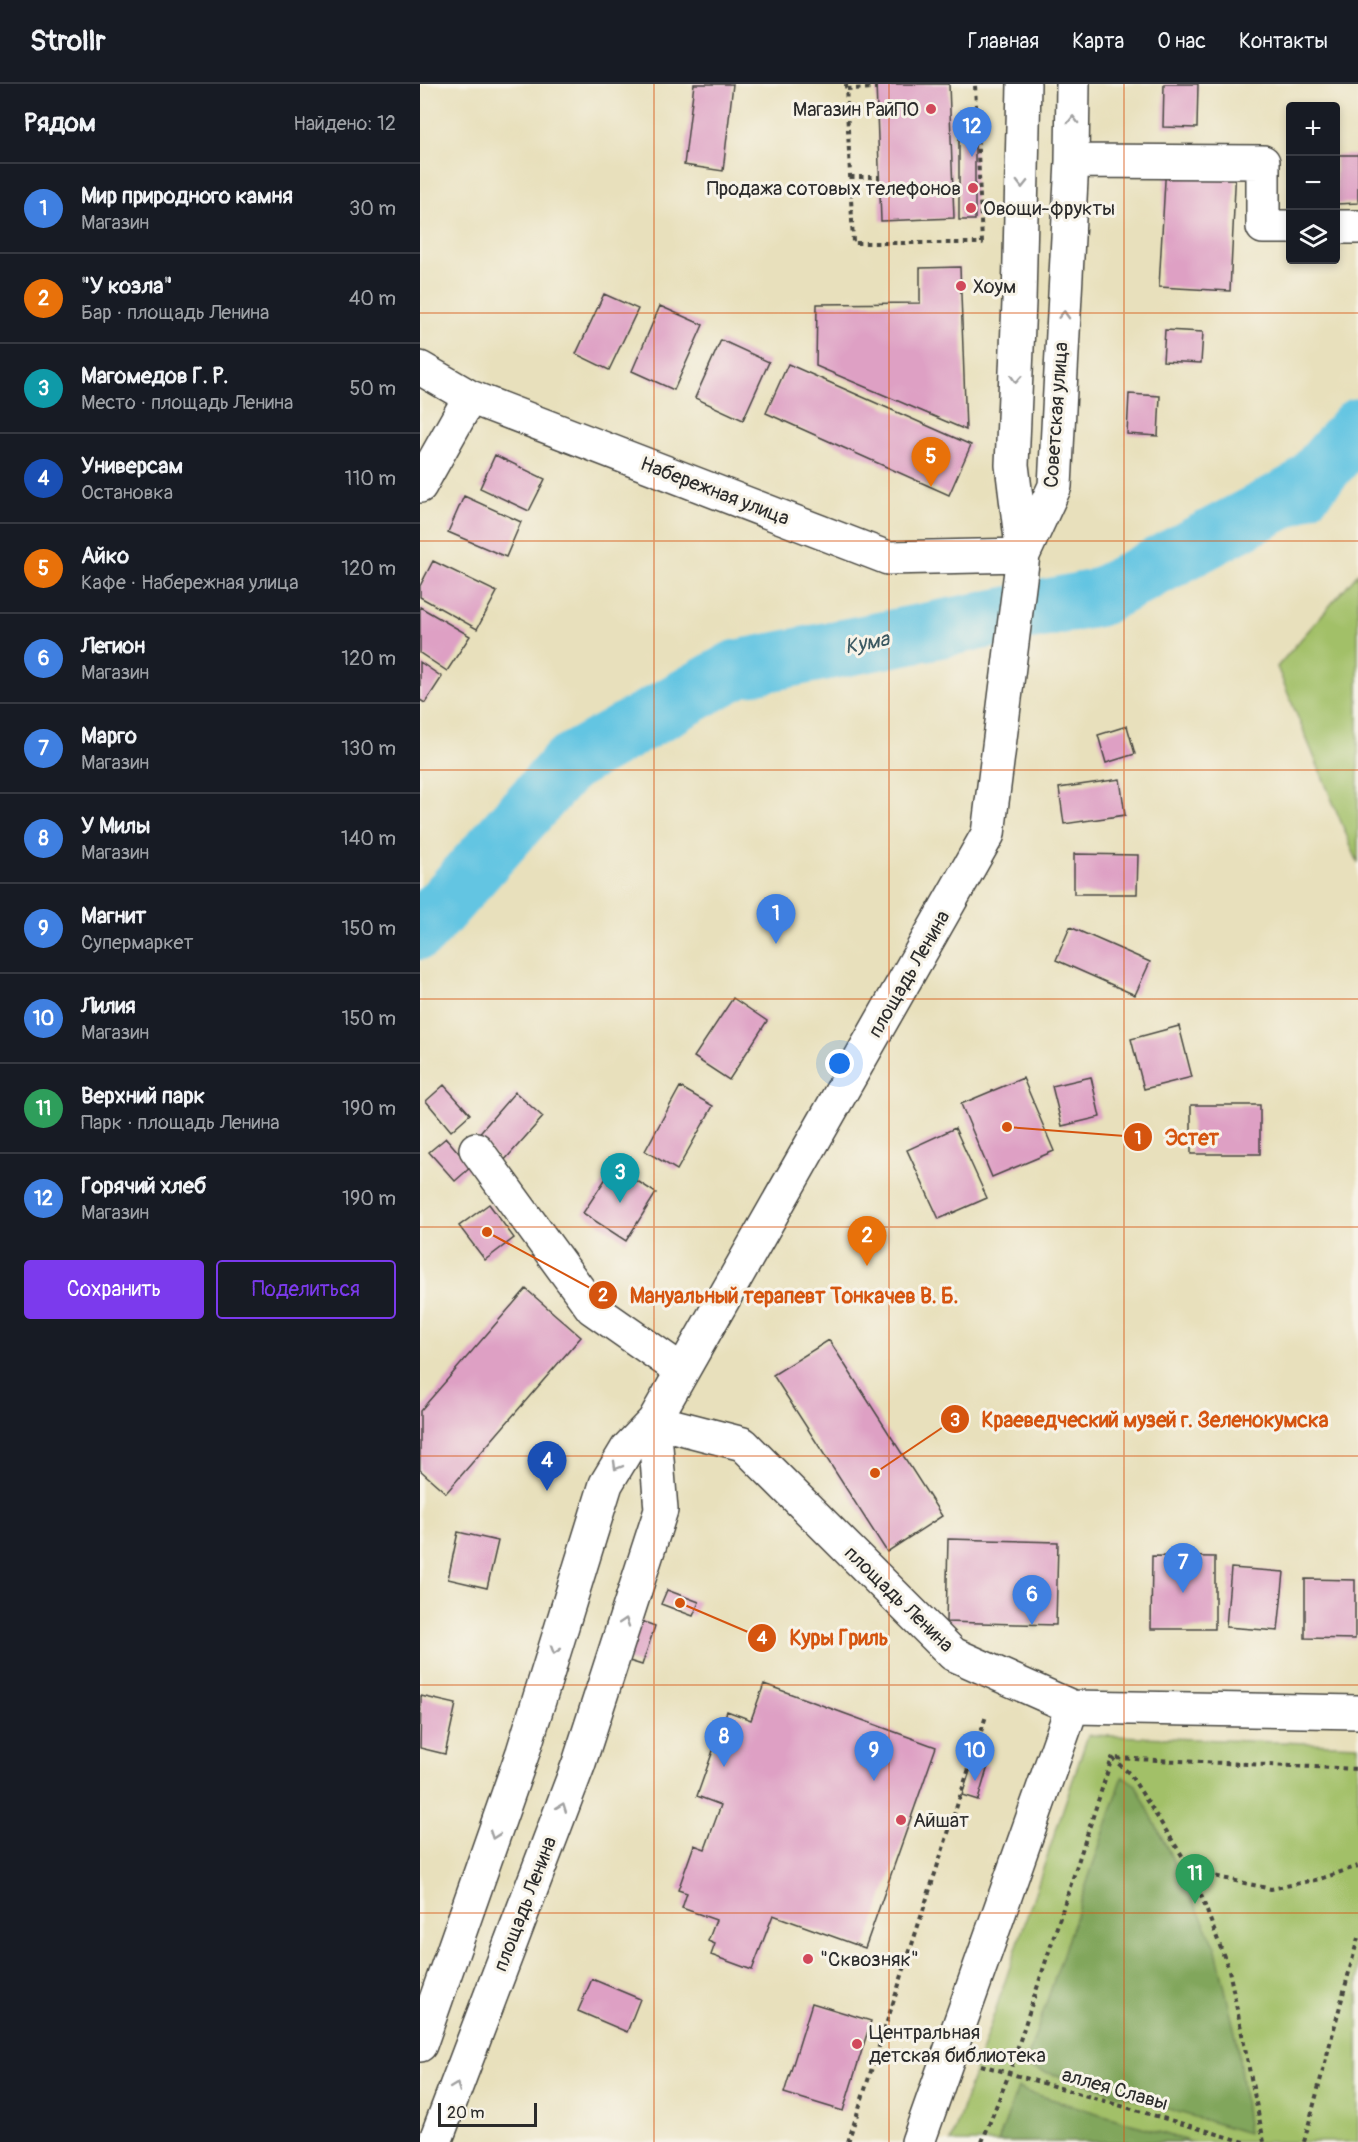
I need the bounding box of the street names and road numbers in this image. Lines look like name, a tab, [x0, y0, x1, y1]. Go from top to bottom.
street label: Советская улица	[1038, 341, 1074, 489]
street label: Набережная улица	[637, 451, 793, 531]
street label: площадь Ленина	[863, 906, 955, 1042]
street label: площадь Ленина	[839, 1541, 959, 1657]
street label: площадь Ленина	[488, 1833, 562, 1975]
street label: аллея Славы	[1059, 2062, 1171, 2116]

